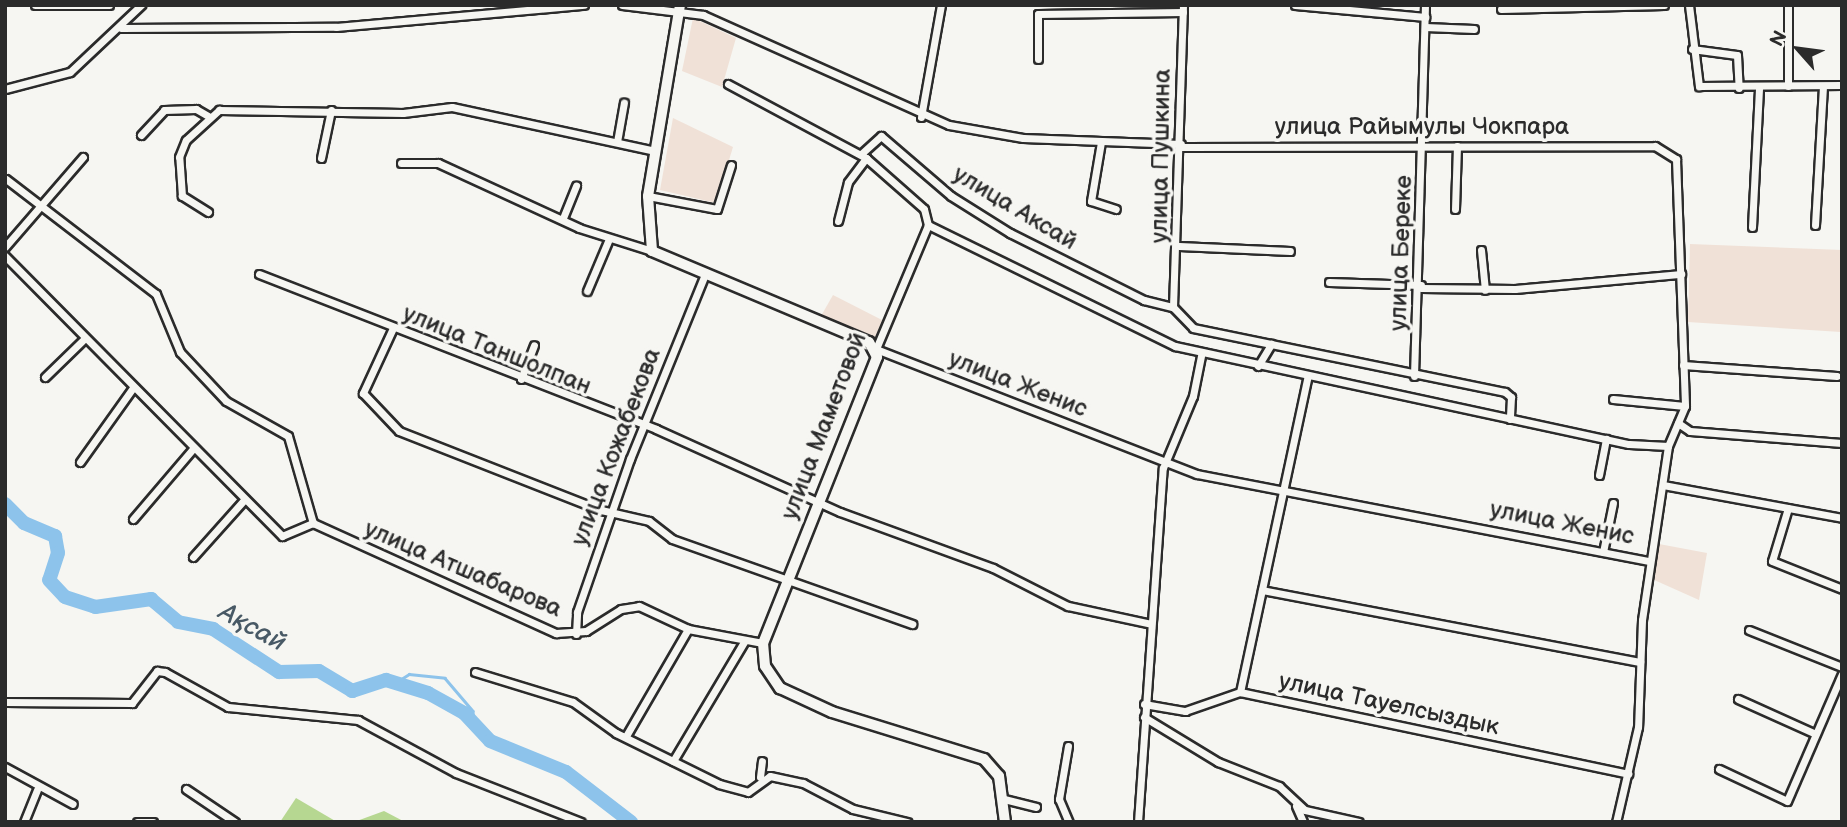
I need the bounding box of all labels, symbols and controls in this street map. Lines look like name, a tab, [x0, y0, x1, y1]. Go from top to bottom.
north arrow	[1763, 14, 1833, 84]
text: N	[1766, 27, 1793, 51]
street label: улица Пушкина	[1145, 69, 1177, 243]
street label: улица Райымулы Чокпара	[1275, 113, 1569, 141]
street label: улица Аксай	[948, 160, 1082, 256]
street label: улица Береке	[1384, 175, 1418, 331]
street label: улица Таншолпан	[399, 299, 595, 401]
street label: улица Маметовой	[775, 328, 873, 524]
street label: улица Кожабекова	[565, 344, 667, 550]
street label: улица Женис	[945, 344, 1091, 424]
street label: улица Женис	[1488, 495, 1636, 551]
street label: улица Атшабарова	[360, 514, 566, 624]
water label: Ақсай	[213, 597, 291, 659]
street label: улица Тауелсыздык	[1276, 667, 1502, 741]

